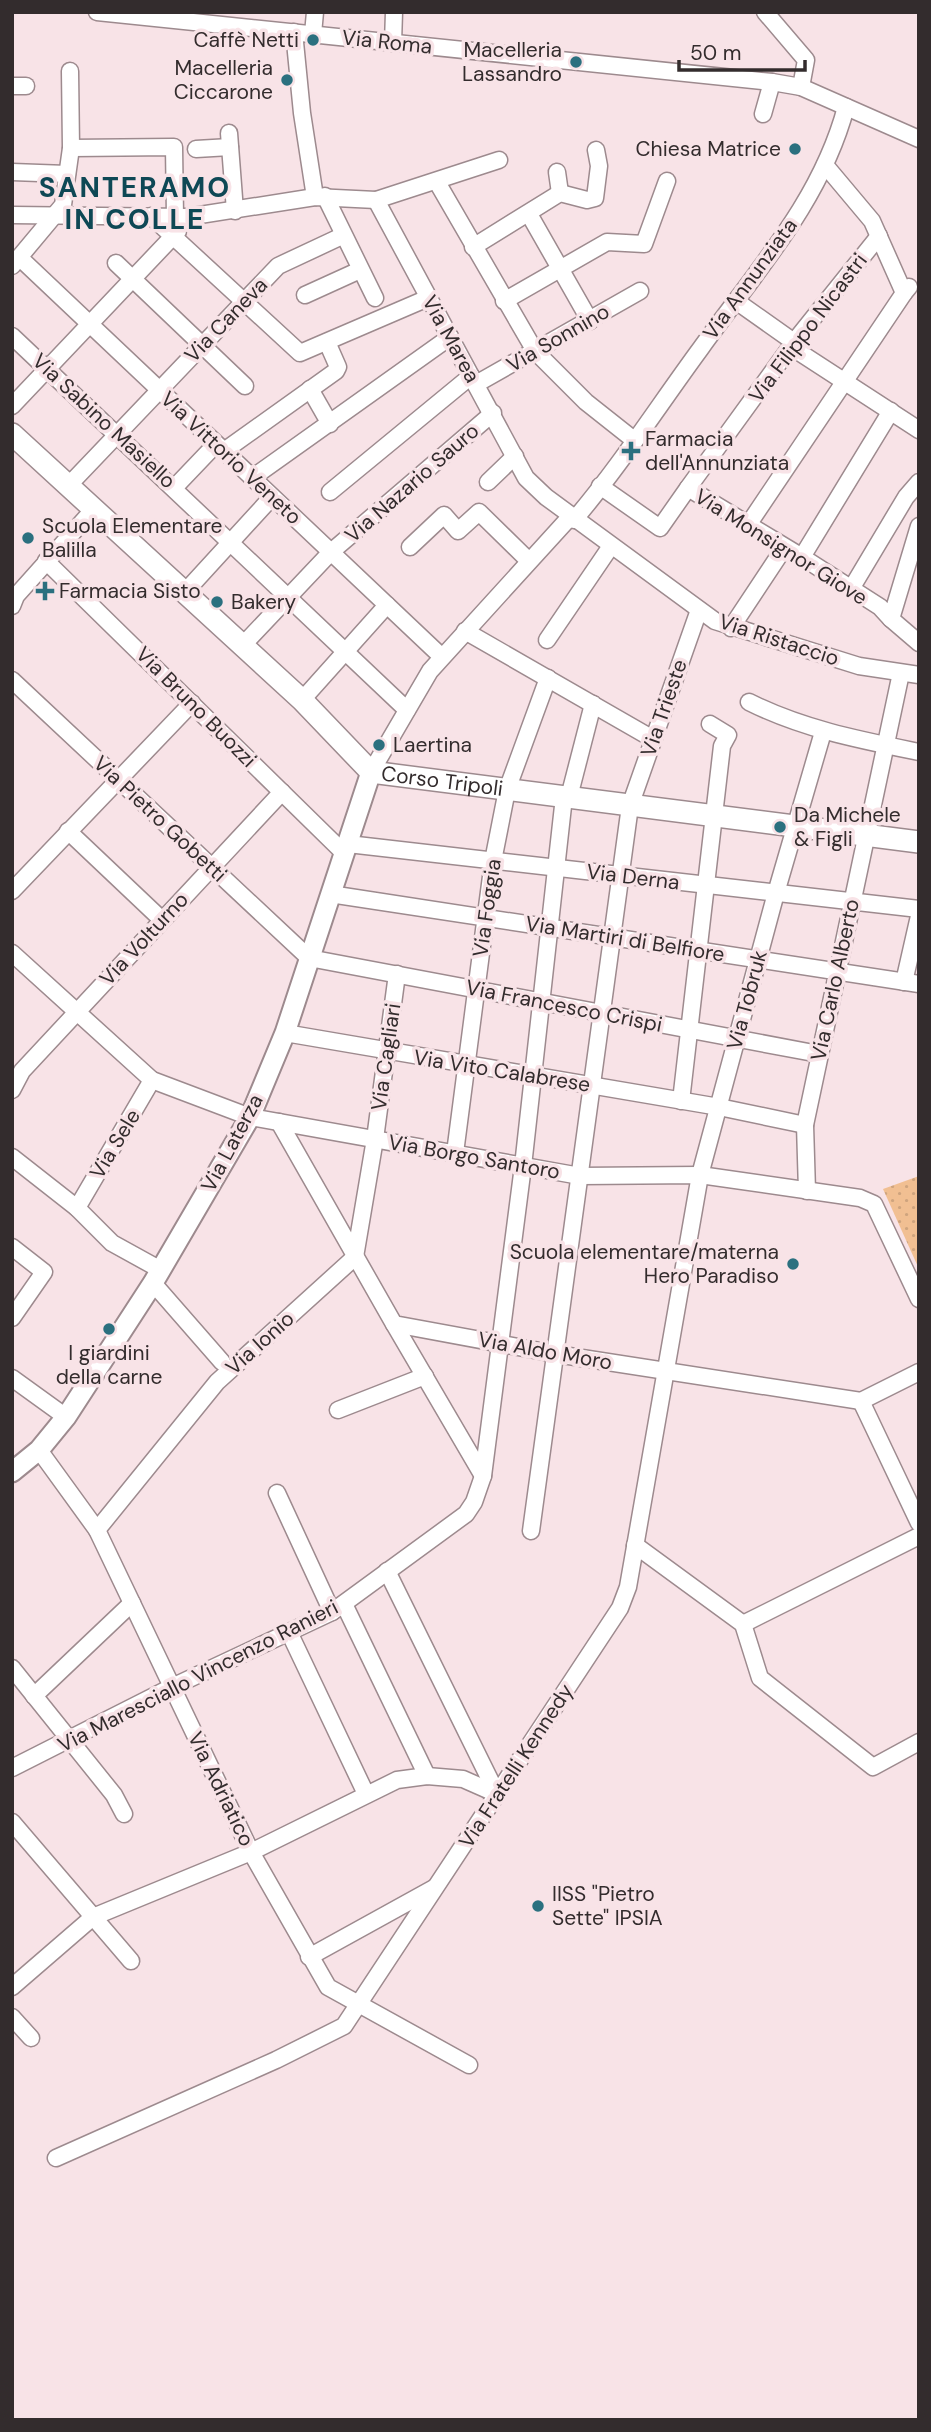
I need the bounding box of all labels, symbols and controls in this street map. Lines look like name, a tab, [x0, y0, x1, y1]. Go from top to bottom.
street label: Via Roma	[341, 23, 433, 61]
place label: Caffè Netti	[194, 26, 299, 54]
scale bar	[679, 28, 805, 72]
marker: Caffè Netti	[305, 32, 321, 48]
place label: Macelleria Lassandro	[462, 36, 562, 88]
text: 50 m	[690, 39, 741, 67]
place label: Macelleria Ciccarone	[174, 54, 273, 106]
marker: Macelleria Lassandro	[568, 54, 584, 70]
marker: Macelleria Ciccarone	[279, 72, 295, 88]
place label: Chiesa Matrice	[636, 135, 781, 163]
marker: Chiesa Matrice	[787, 141, 803, 157]
district label: SANTERAMO IN COLLE	[39, 169, 231, 238]
street label: Via Annunziata	[696, 213, 804, 345]
street label: Via Filippo Nicastri	[742, 247, 874, 409]
street label: Via Caneva	[178, 271, 274, 369]
street label: Via Marea	[416, 290, 486, 388]
street label: Via Sonnino	[501, 297, 615, 379]
street label: Via Sabino Masiello	[26, 347, 182, 495]
street label: Via Vittorio Veneto	[154, 385, 308, 531]
street label: Via Nazario Sauro	[339, 417, 485, 549]
place label: Farmacia dell'Annunziata	[645, 425, 789, 477]
marker: Farmacia dell'Annunziata	[623, 443, 639, 459]
street label: Via Monsignor Giove	[689, 482, 873, 612]
place label: Scuola Elementare Balilla	[42, 512, 223, 564]
marker: Scuola Elementare Balilla	[20, 530, 36, 546]
place label: Farmacia Sisto	[59, 577, 201, 605]
marker: Farmacia Sisto	[37, 583, 53, 599]
place label: Bakery	[231, 588, 297, 616]
marker: Bakery	[209, 594, 225, 610]
street label: Via Ristaccio	[715, 607, 843, 673]
street label: Via Bruno Buozzi	[129, 640, 263, 774]
street label: Via Trieste	[634, 655, 694, 760]
place label: Laertina	[393, 731, 472, 759]
marker: Laertina	[371, 737, 387, 753]
street label: Via Pietro Gobetti	[87, 750, 233, 888]
street label: Corso Tripoli	[380, 759, 505, 803]
place label: Da Michele & Figli	[794, 801, 901, 853]
marker: Da Michele & Figli	[772, 819, 788, 835]
street label: Via Foggia	[466, 857, 508, 959]
street label: Via Derna	[585, 857, 681, 897]
street label: Via Volturno	[93, 886, 195, 992]
street label: Via Carlo Alberto	[804, 896, 866, 1064]
street label: Via Martiri di Belfiore	[523, 909, 727, 969]
street label: Via Tobruk	[720, 947, 774, 1053]
street label: Via Francesco Crispi	[463, 973, 665, 1039]
street label: Via Cagliari	[365, 1001, 407, 1113]
street label: Via Vito Calabrese	[412, 1043, 592, 1099]
street label: Via Laterza	[195, 1089, 269, 1197]
street label: Via Sele	[83, 1104, 147, 1184]
street label: Via Borgo Santoro	[386, 1128, 562, 1186]
place label: Scuola elementare/materna Hero Paradiso	[510, 1238, 779, 1290]
marker: Scuola elementare/materna Hero Paradiso	[785, 1256, 801, 1272]
street label: Via Ionio	[220, 1305, 300, 1381]
marker: I giardini della carne	[101, 1321, 117, 1337]
street label: Via Aldo Moro	[476, 1325, 614, 1377]
place label: I giardini della carne	[56, 1339, 162, 1391]
street label: Via Maresciallo Vincenzo Ranieri	[53, 1593, 343, 1759]
street label: Via Fratelli Kennedy	[452, 1678, 580, 1854]
street label: Via Adriatico	[181, 1727, 261, 1851]
place label: IISS "Pietro Sette" IPSIA	[552, 1880, 663, 1932]
marker: IISS "Pietro Sette" IPSIA	[530, 1898, 546, 1914]

